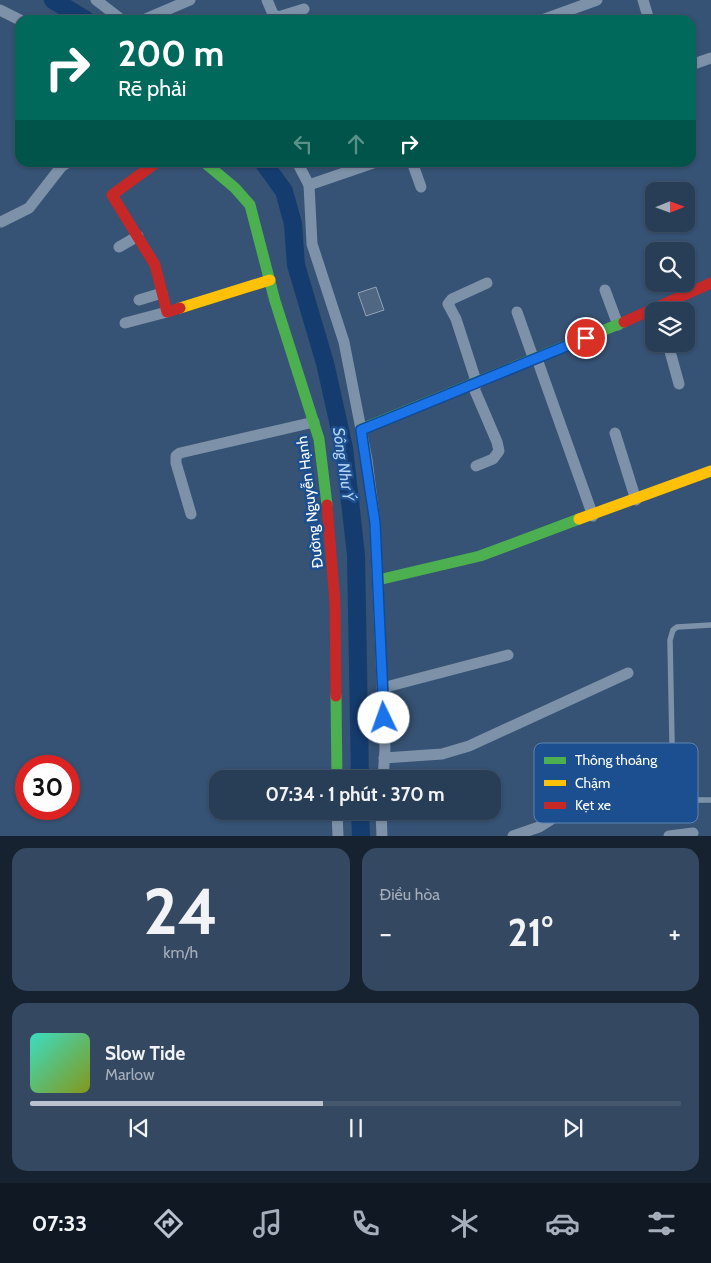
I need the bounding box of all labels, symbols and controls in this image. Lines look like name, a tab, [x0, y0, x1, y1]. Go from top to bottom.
text: 200 m	[118, 32, 224, 75]
icon: right	[35, 35, 100, 100]
text: Rẽ phải	[118, 75, 186, 102]
icon: left	[289, 130, 317, 158]
icon: ahead	[342, 130, 370, 158]
icon: right	[395, 130, 423, 158]
north arrow	[645, 182, 695, 232]
map controls	[645, 182, 695, 352]
button: search	[645, 242, 695, 292]
button: layers	[645, 302, 695, 352]
pin	[565, 317, 607, 359]
icon: arrive	[572, 324, 600, 352]
water label: Sông Như Ý	[329, 426, 359, 503]
street label: Đường Nguyễn Hạnh	[293, 435, 327, 569]
position arrow	[357, 691, 409, 743]
legend	[534, 743, 698, 823]
text: Thông thoáng	[575, 751, 658, 769]
speed limit sign: 30	[15, 755, 80, 820]
text: Chậm	[575, 774, 610, 792]
text: 07:34 · 1 phút · 370 m	[266, 783, 444, 806]
text: Kẹt xe	[575, 796, 611, 814]
text: 24	[143, 871, 218, 950]
text: Điều hòa	[380, 885, 440, 904]
text: 21°	[508, 909, 553, 956]
text: −	[380, 916, 392, 950]
text: +	[669, 916, 681, 950]
text: km/h	[163, 943, 198, 962]
text: Slow Tide	[105, 1042, 185, 1065]
text: Marlow	[105, 1065, 155, 1084]
icon: previous	[125, 1114, 153, 1142]
icon: pause	[342, 1114, 370, 1142]
icon: next	[559, 1114, 587, 1142]
icon: directions	[151, 1206, 186, 1241]
icon: music	[250, 1206, 285, 1241]
icon: phone	[348, 1206, 383, 1241]
icon: climate	[447, 1206, 482, 1241]
icon: car	[545, 1206, 580, 1241]
icon: filters	[644, 1206, 679, 1241]
text: 07:33	[32, 1210, 87, 1237]

